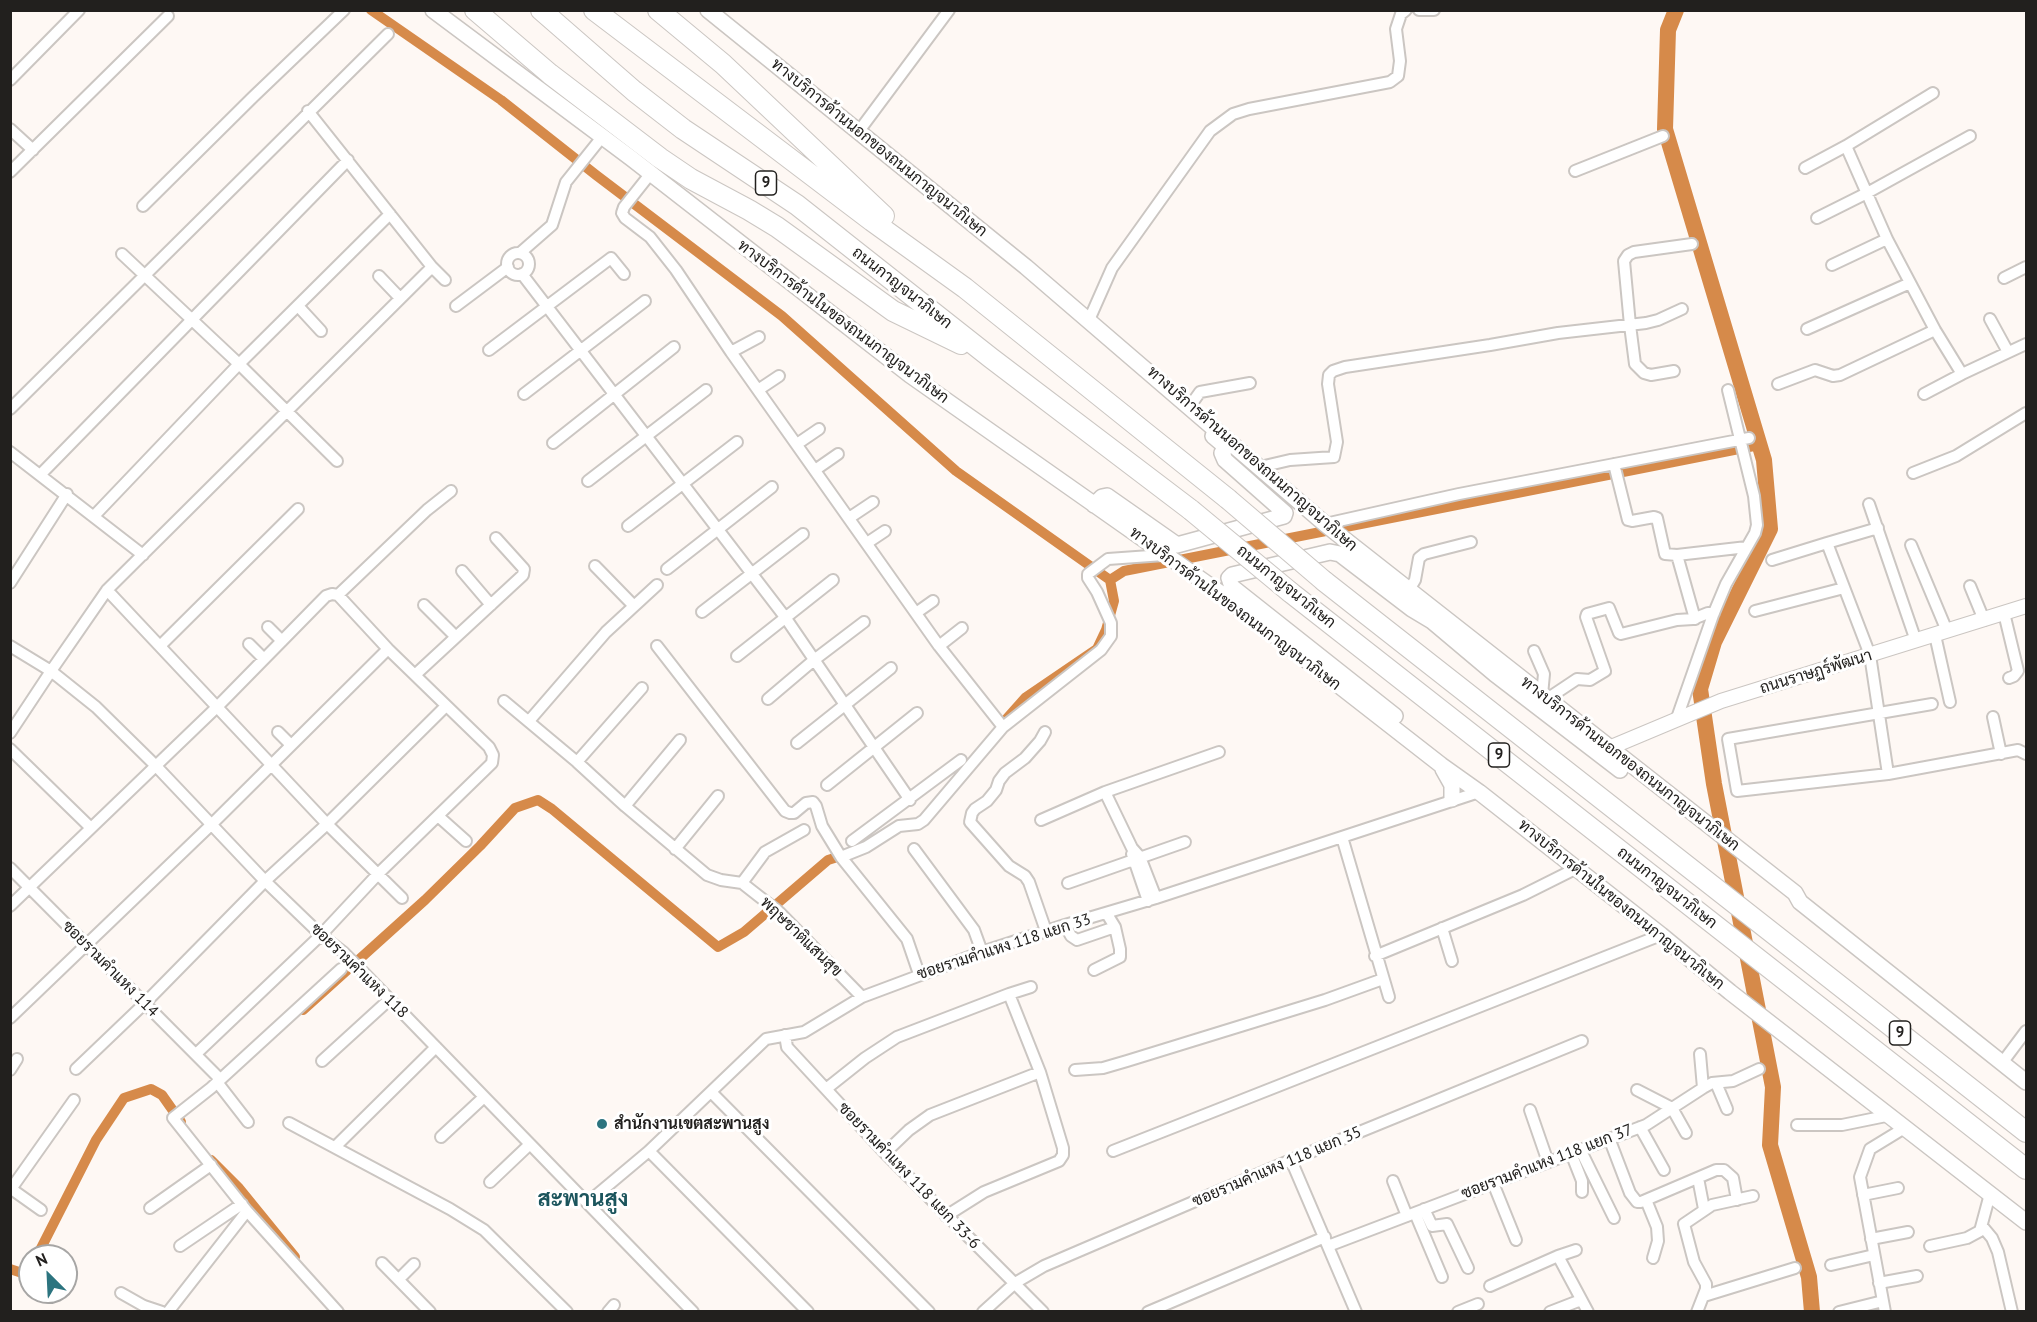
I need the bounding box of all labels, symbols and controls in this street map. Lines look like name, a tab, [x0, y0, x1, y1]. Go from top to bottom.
street label: ทางบริการด้านนอกของถนนกาญจนาภิเษก	[767, 55, 991, 241]
road number: 9	[756, 171, 777, 195]
street label: ทางบริการด้านในของถนนกาญจนาภิเษก	[733, 236, 953, 408]
street label: ถนนกาญจนาภิเษก	[848, 243, 956, 333]
street label: ทางบริการด้านนอกของถนนกาญจนาภิเษก	[1143, 362, 1361, 556]
street label: ทางบริการด้านในของถนนกาญจนาภิเษก	[1125, 523, 1345, 695]
street label: ถนนกาญจนาภิเษก	[1233, 541, 1339, 633]
street label: ถนนราษฏร์พัฒนา	[1758, 646, 1874, 698]
street label: ทางบริการด้านนอกของถนนกาญจนาภิเษก	[1517, 673, 1743, 855]
road number: 9	[1488, 743, 1510, 767]
street label: ทางบริการด้านในของถนนกาญจนาภิเษก	[1514, 816, 1728, 994]
street label: ถนนกาญจนาภิเษก	[1613, 843, 1721, 933]
street label: พฤษชาติแสนสุข	[756, 893, 846, 981]
street label: ซอยรามคำแหง 118 แยก 33	[915, 910, 1093, 984]
street label: ซอยรามคำแหง 114	[58, 917, 162, 1021]
street label: ซอยรามคำแหง 118	[306, 920, 412, 1022]
road number: 9	[1890, 1021, 1910, 1045]
street label: ซอยรามคำแหง 118 แยก 33-6	[834, 1099, 984, 1253]
place label: สำนักงานเขตสะพานสูง	[614, 1114, 769, 1134]
marker: สำนักงานเขตสะพานสูง	[595, 1117, 609, 1131]
street label: ซอยรามคำแหง 118 แยก 37	[1459, 1120, 1635, 1204]
street label: ซอยรามคำแหง 118 แยก 35	[1190, 1123, 1364, 1211]
district label: สะพานสูง	[538, 1187, 628, 1213]
north arrow	[18, 1244, 78, 1304]
text: N	[33, 1248, 50, 1271]

